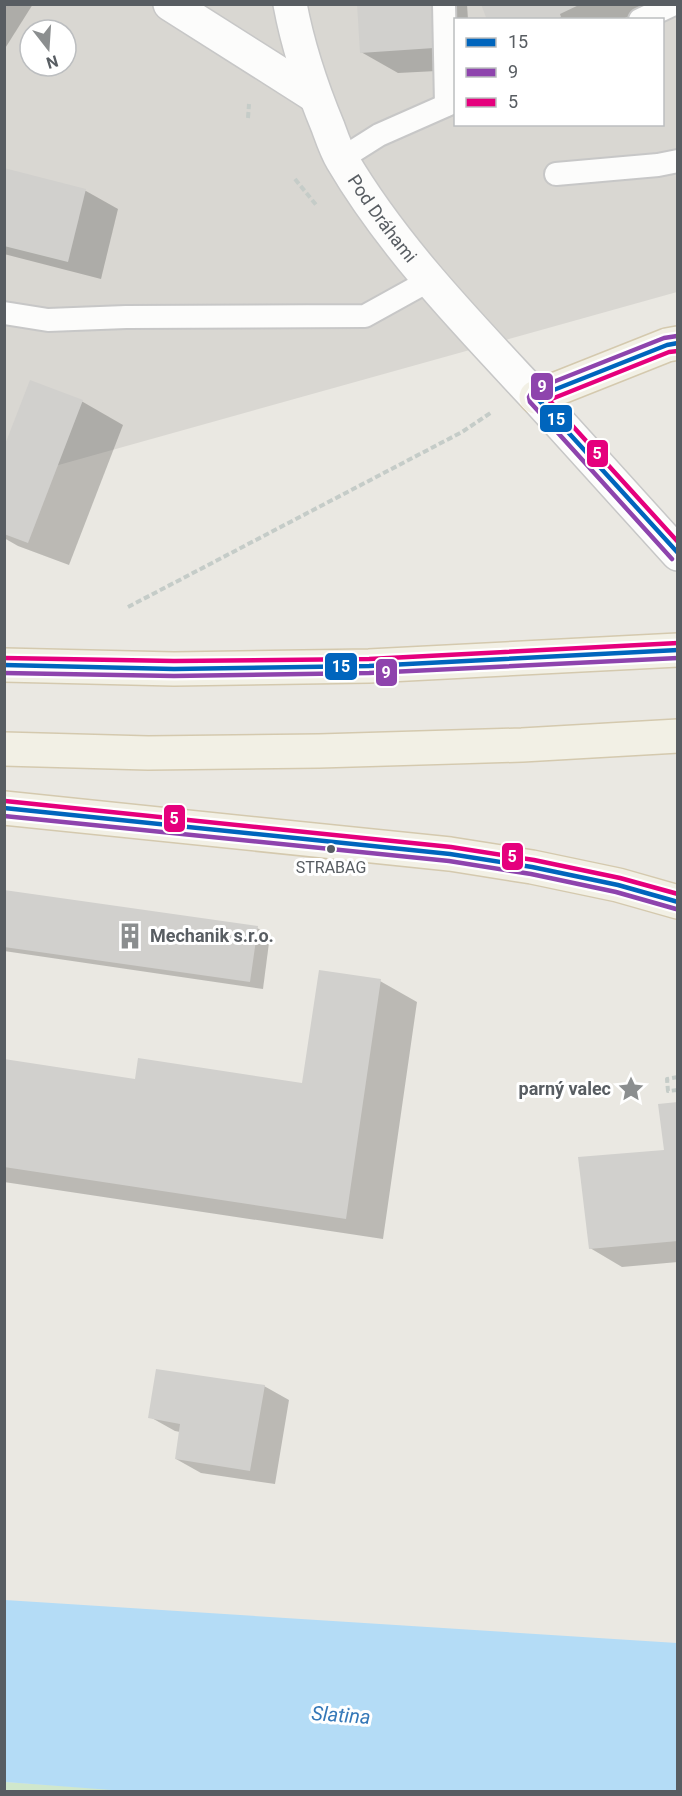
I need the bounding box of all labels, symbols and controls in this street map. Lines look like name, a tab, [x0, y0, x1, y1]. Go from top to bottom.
north arrow	[18, 18, 78, 78]
legend	[454, 18, 664, 126]
text: 15	[508, 31, 528, 52]
text: N	[44, 51, 60, 73]
text: 9	[508, 61, 518, 82]
text: 5	[508, 91, 518, 112]
street label: Pod Dráhami	[344, 171, 421, 266]
line badge: 9	[530, 372, 554, 401]
text: 9	[537, 377, 547, 396]
line badge: 15	[539, 404, 573, 433]
text: 15	[547, 410, 565, 429]
line badge: 5	[586, 439, 609, 468]
text: 5	[592, 444, 602, 463]
line badge: 15	[324, 652, 358, 681]
text: 15	[332, 657, 350, 676]
line badge: 9	[375, 658, 398, 687]
text: 9	[381, 663, 391, 682]
line badge: 5	[163, 804, 186, 833]
text: 5	[169, 809, 179, 828]
line badge: 5	[501, 842, 524, 871]
marker: STRABAG	[325, 843, 337, 855]
text: 5	[507, 847, 517, 866]
place label: STRABAG	[296, 858, 366, 877]
building icon: Mechanik s.r.o.	[115, 921, 145, 951]
place label: Mechanik s.r.o.	[150, 925, 274, 946]
place icon: parný valec	[616, 1074, 646, 1104]
place label: parný valec	[519, 1078, 611, 1099]
water label: Slatina	[311, 1701, 371, 1729]

